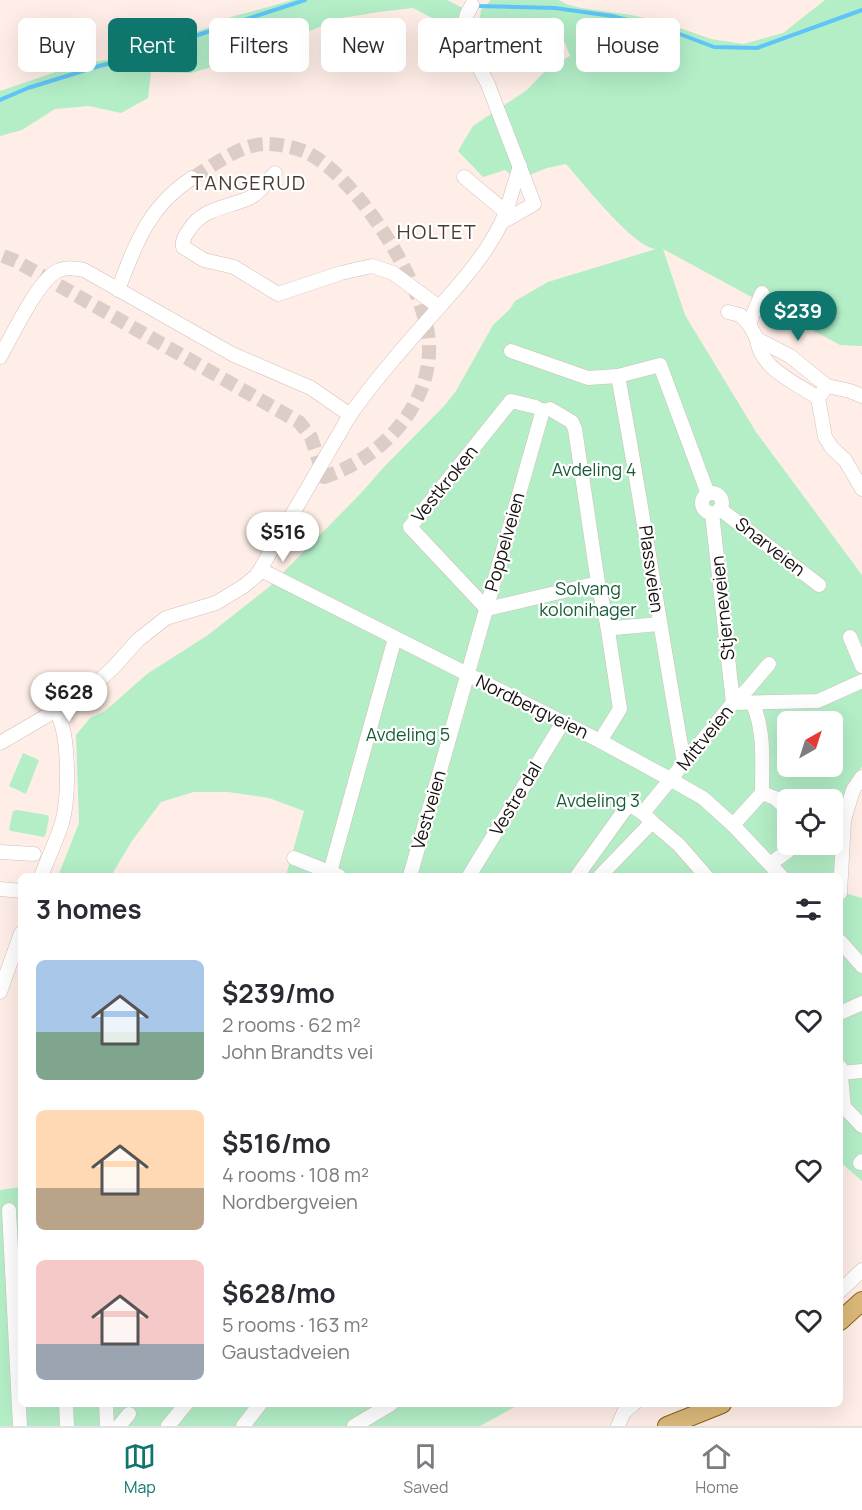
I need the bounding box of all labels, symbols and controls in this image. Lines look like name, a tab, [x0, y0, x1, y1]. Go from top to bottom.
chip: Buy	[18, 18, 96, 72]
chip: Rent	[108, 18, 197, 72]
chip: Filters	[209, 18, 309, 72]
chip: New	[321, 18, 406, 72]
chip: Apartment	[418, 18, 564, 72]
chip: House	[576, 18, 680, 72]
district label: TANGERUD	[191, 169, 307, 196]
district label: HOLTET	[397, 218, 477, 245]
pin: $239	[762, 291, 834, 342]
text: $239	[774, 297, 822, 324]
street label: Vestkroken	[406, 440, 483, 527]
park label: Avdeling 4	[552, 457, 636, 481]
street label: Poppelveien	[478, 489, 530, 594]
street label: Snarveien	[731, 511, 811, 581]
pin: $516	[247, 512, 319, 563]
text: $516	[260, 518, 306, 545]
street label: Plassveien	[634, 524, 670, 614]
street label: Stjerneveien	[705, 555, 739, 662]
park label: Solvang kolonihager	[539, 576, 637, 621]
street label: Nordbergveien	[472, 668, 593, 744]
pin: $628	[33, 672, 105, 723]
text: $628	[44, 678, 94, 705]
street label: Mittveien	[671, 700, 738, 775]
north arrow	[777, 711, 843, 777]
map controls	[777, 711, 843, 855]
park label: Avdeling 5	[366, 722, 450, 746]
street label: Vestre dal	[484, 757, 547, 840]
street label: Vestveien	[405, 767, 451, 852]
park label: Avdeling 3	[556, 788, 640, 812]
button: locate	[777, 789, 843, 855]
text: 3 homes	[36, 891, 142, 927]
icon: filters	[792, 893, 825, 926]
text: $239/mo	[222, 975, 335, 1011]
icon: home	[84, 984, 156, 1056]
icon: heart	[792, 1004, 825, 1037]
text: 2 rooms · 62 m²	[222, 1011, 361, 1038]
text: John Brandts vei	[222, 1038, 373, 1065]
text: $516/mo	[222, 1125, 331, 1161]
icon: home	[84, 1134, 156, 1206]
icon: heart	[792, 1154, 825, 1187]
text: 4 rooms · 108 m²	[222, 1161, 369, 1188]
text: Nordbergveien	[222, 1188, 358, 1215]
text: $628/mo	[222, 1275, 336, 1311]
icon: home	[84, 1284, 156, 1356]
icon: heart	[792, 1304, 825, 1337]
text: 5 rooms · 163 m²	[222, 1311, 368, 1338]
text: Gaustadveien	[222, 1338, 350, 1365]
tab: Map	[123, 1440, 156, 1498]
tab: Saved	[403, 1440, 448, 1498]
tab: Home	[695, 1440, 739, 1498]

